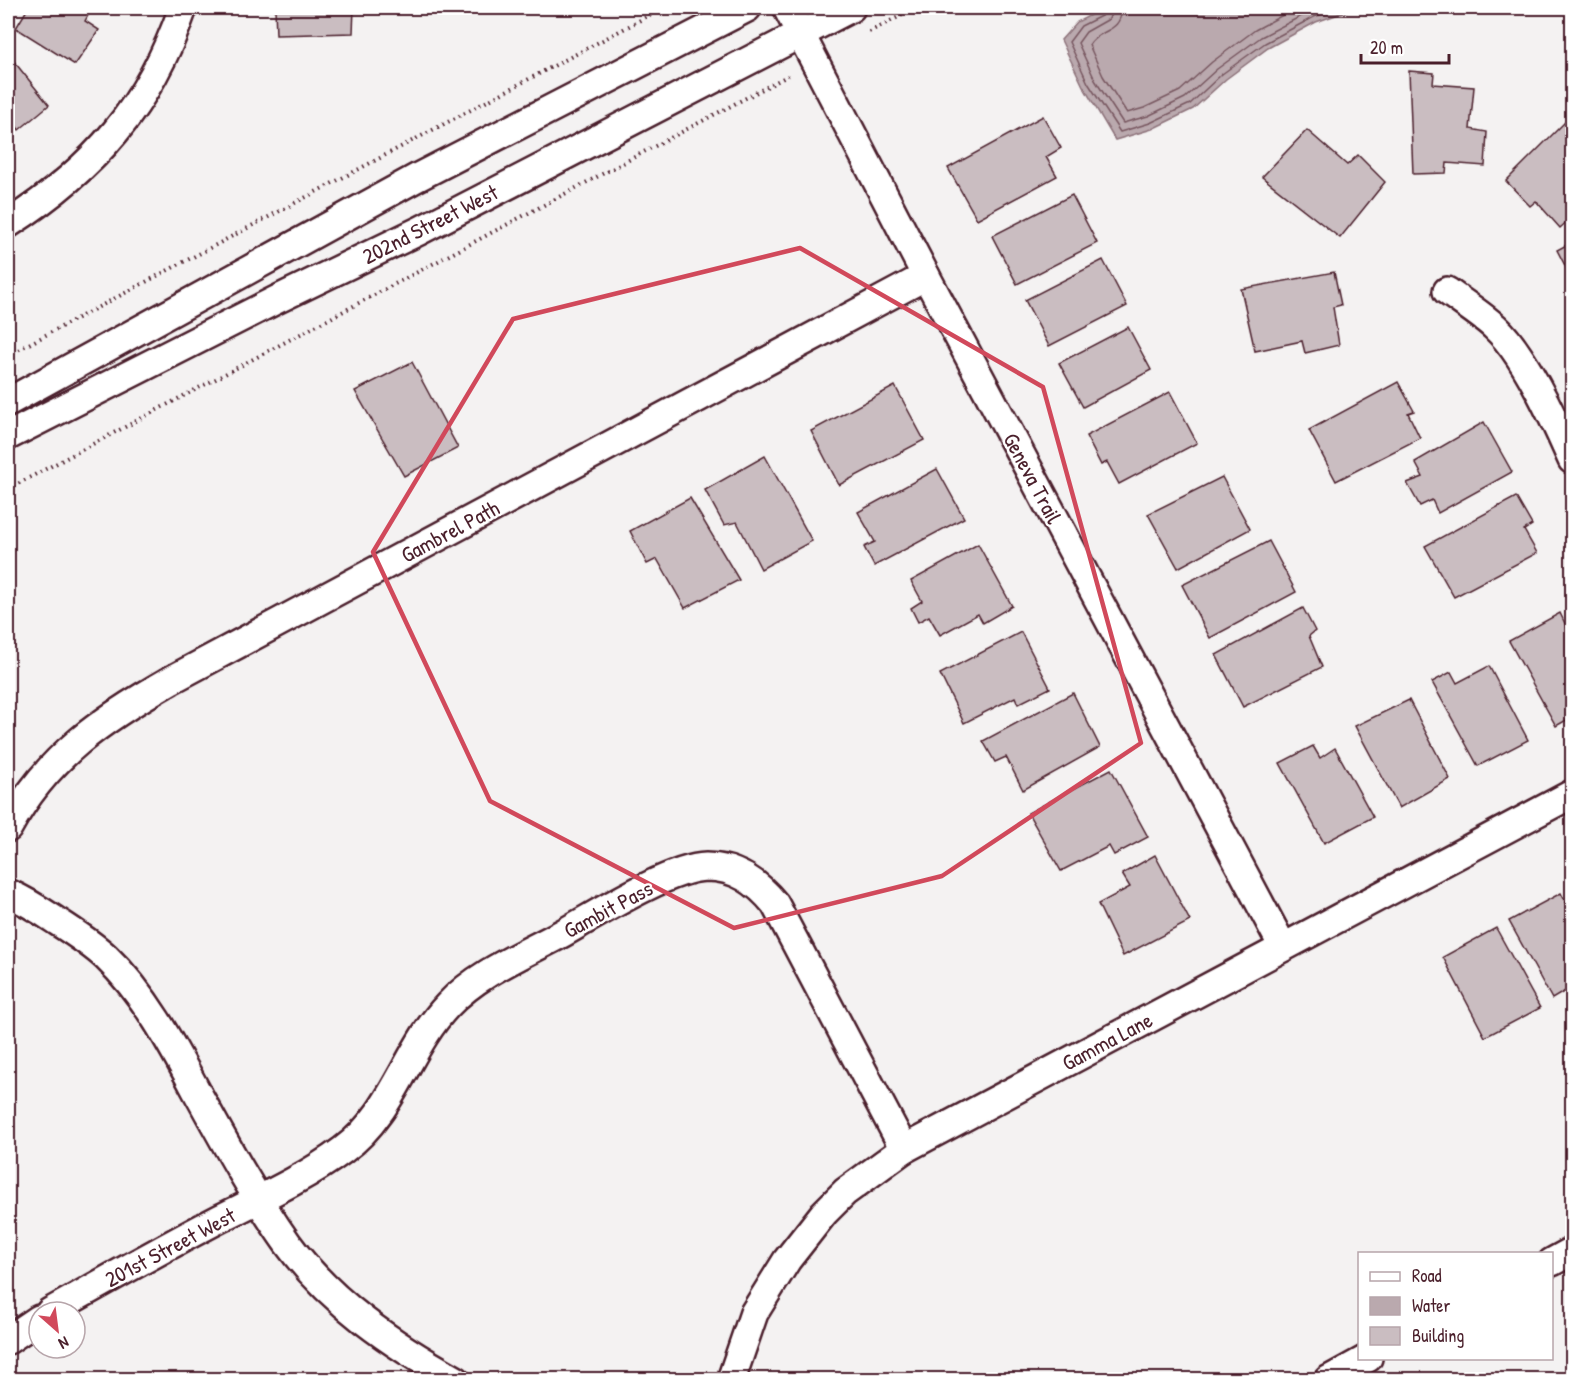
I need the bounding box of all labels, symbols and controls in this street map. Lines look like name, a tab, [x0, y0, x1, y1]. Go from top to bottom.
scale bar	[1361, 27, 1450, 65]
text: 20 m	[1370, 35, 1403, 60]
street label: 202nd Street West	[357, 177, 503, 271]
street label: Geneva Trail	[997, 427, 1069, 529]
street label: Gambrel Path	[396, 493, 504, 569]
street label: Gambit Pass	[558, 873, 658, 945]
street label: Gamma Lane	[1057, 1005, 1158, 1077]
street label: 201st Street West	[99, 1200, 241, 1294]
legend	[1358, 1252, 1553, 1360]
text: Road	[1412, 1263, 1442, 1288]
text: Water	[1412, 1293, 1450, 1318]
north arrow	[27, 1300, 87, 1360]
text: Building	[1412, 1323, 1464, 1348]
text: N	[55, 1332, 73, 1355]

